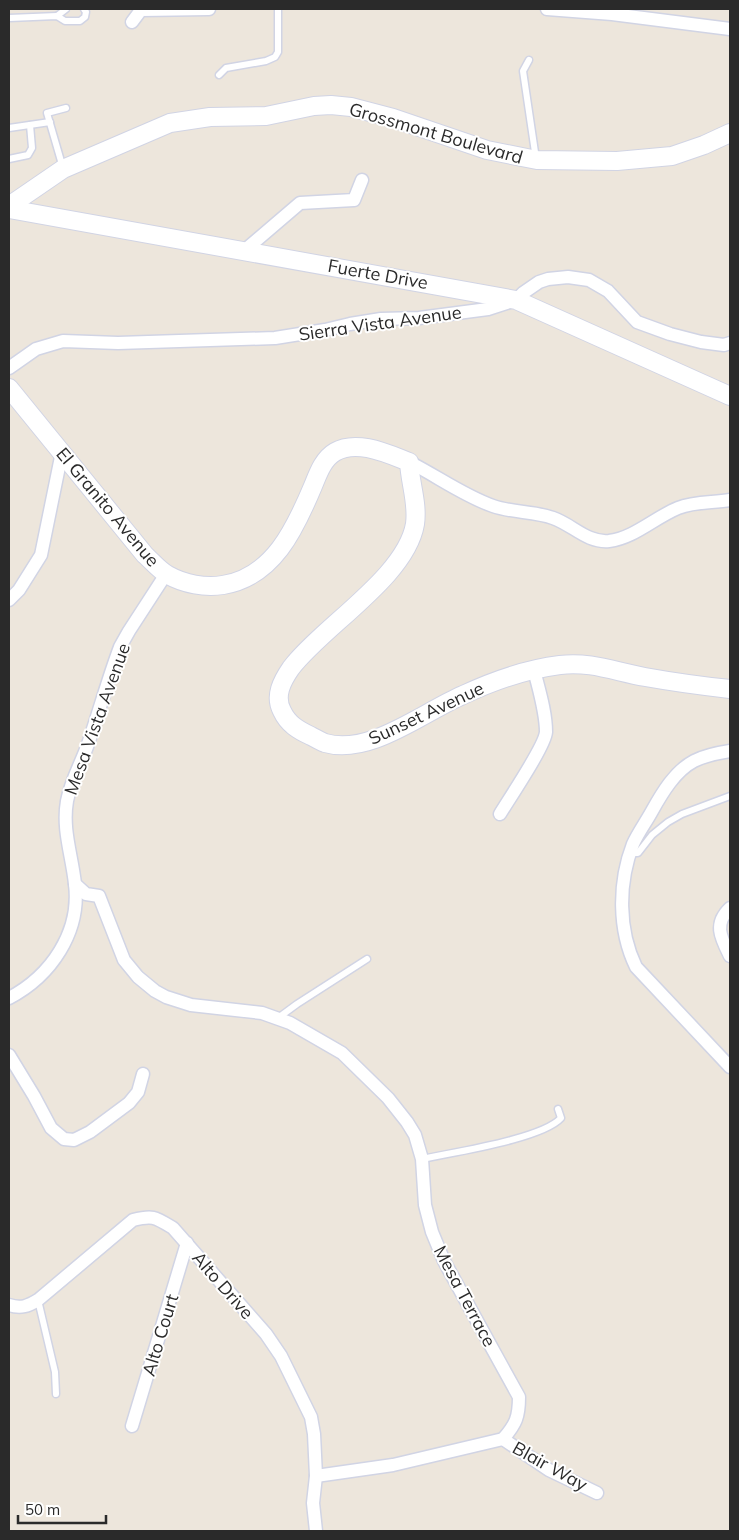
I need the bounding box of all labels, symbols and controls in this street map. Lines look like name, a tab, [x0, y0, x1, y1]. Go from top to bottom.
street label: Grossmont Boulevard	[347, 97, 525, 169]
street label: Fuerte Drive	[326, 254, 430, 294]
street label: Sierra Vista Avenue	[297, 300, 463, 346]
street label: El Granito Avenue	[51, 443, 165, 571]
street label: Mesa Vista Avenue	[59, 640, 135, 798]
street label: Sunset Avenue	[365, 676, 487, 750]
street label: Mesa Terrace	[429, 1241, 501, 1351]
street label: Alto Drive	[187, 1246, 259, 1324]
street label: Alto Court	[137, 1291, 183, 1379]
street label: Blair Way	[509, 1436, 592, 1496]
scale bar	[18, 1492, 105, 1524]
text: 50 m	[25, 1500, 60, 1519]

